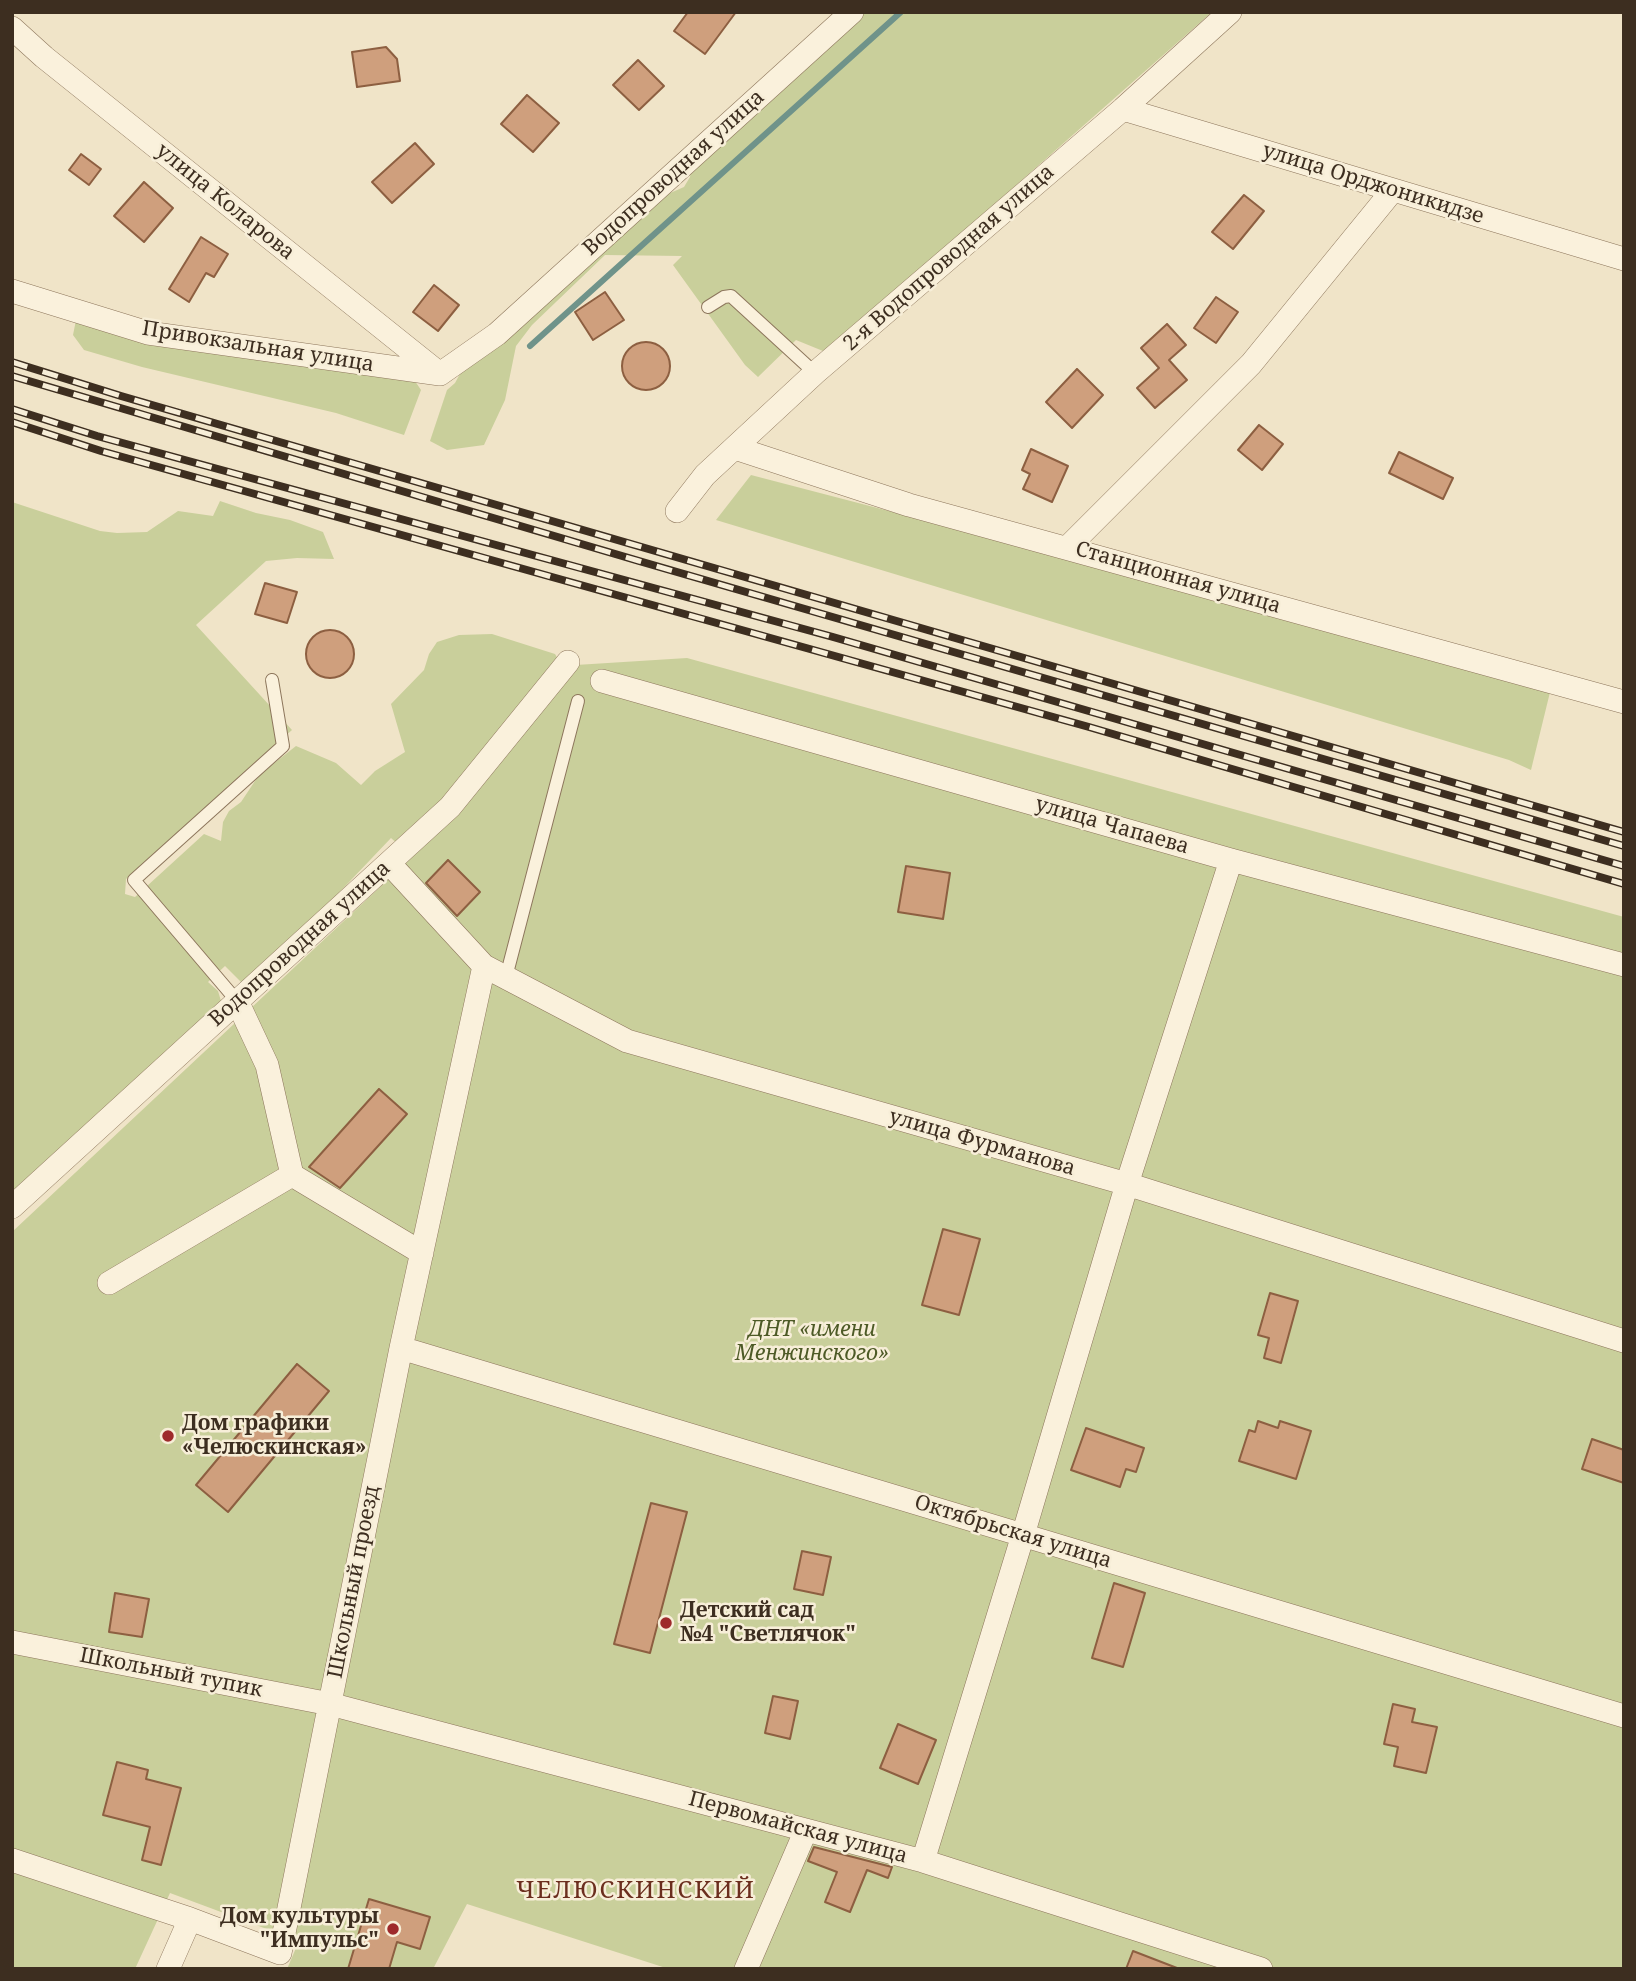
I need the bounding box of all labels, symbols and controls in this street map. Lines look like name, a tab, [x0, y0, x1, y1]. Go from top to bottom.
street label: Водопроводная улица	[578, 85, 770, 261]
street label: улица Коларова	[151, 138, 299, 266]
street label: улица Орджоникидзе	[1259, 138, 1487, 230]
street label: 2-я Водопроводная улица	[838, 160, 1060, 356]
street label: Привокзальная улица	[140, 316, 376, 378]
street label: Станционная улица	[1072, 537, 1284, 619]
street label: улица Чапаева	[1032, 792, 1192, 860]
street label: Водопроводная улица	[204, 856, 396, 1032]
street label: улица Фурманова	[886, 1104, 1078, 1182]
park label: ДНТ «имени Менжинского»	[735, 1317, 889, 1367]
place label: Дом графики «Челюскинская»	[182, 1411, 367, 1461]
marker: Дом графики «Челюскинская»	[160, 1428, 176, 1444]
street label: Школьный проезд	[323, 1484, 385, 1680]
street label: Октябрьская улица	[911, 1490, 1115, 1574]
place label: Детский сад №4 "Светлячок"	[680, 1598, 856, 1648]
marker: Детский сад №4 "Светлячок"	[658, 1615, 674, 1631]
street label: Школьный тупик	[77, 1643, 265, 1703]
street label: Первомайская улица	[686, 1787, 910, 1869]
district label: ЧЕЛЮСКИНСКИЙ	[518, 1877, 754, 1905]
place label: Дом культуры "Импульс"	[220, 1904, 379, 1954]
marker: Дом культуры "Импульс"	[385, 1921, 401, 1937]

